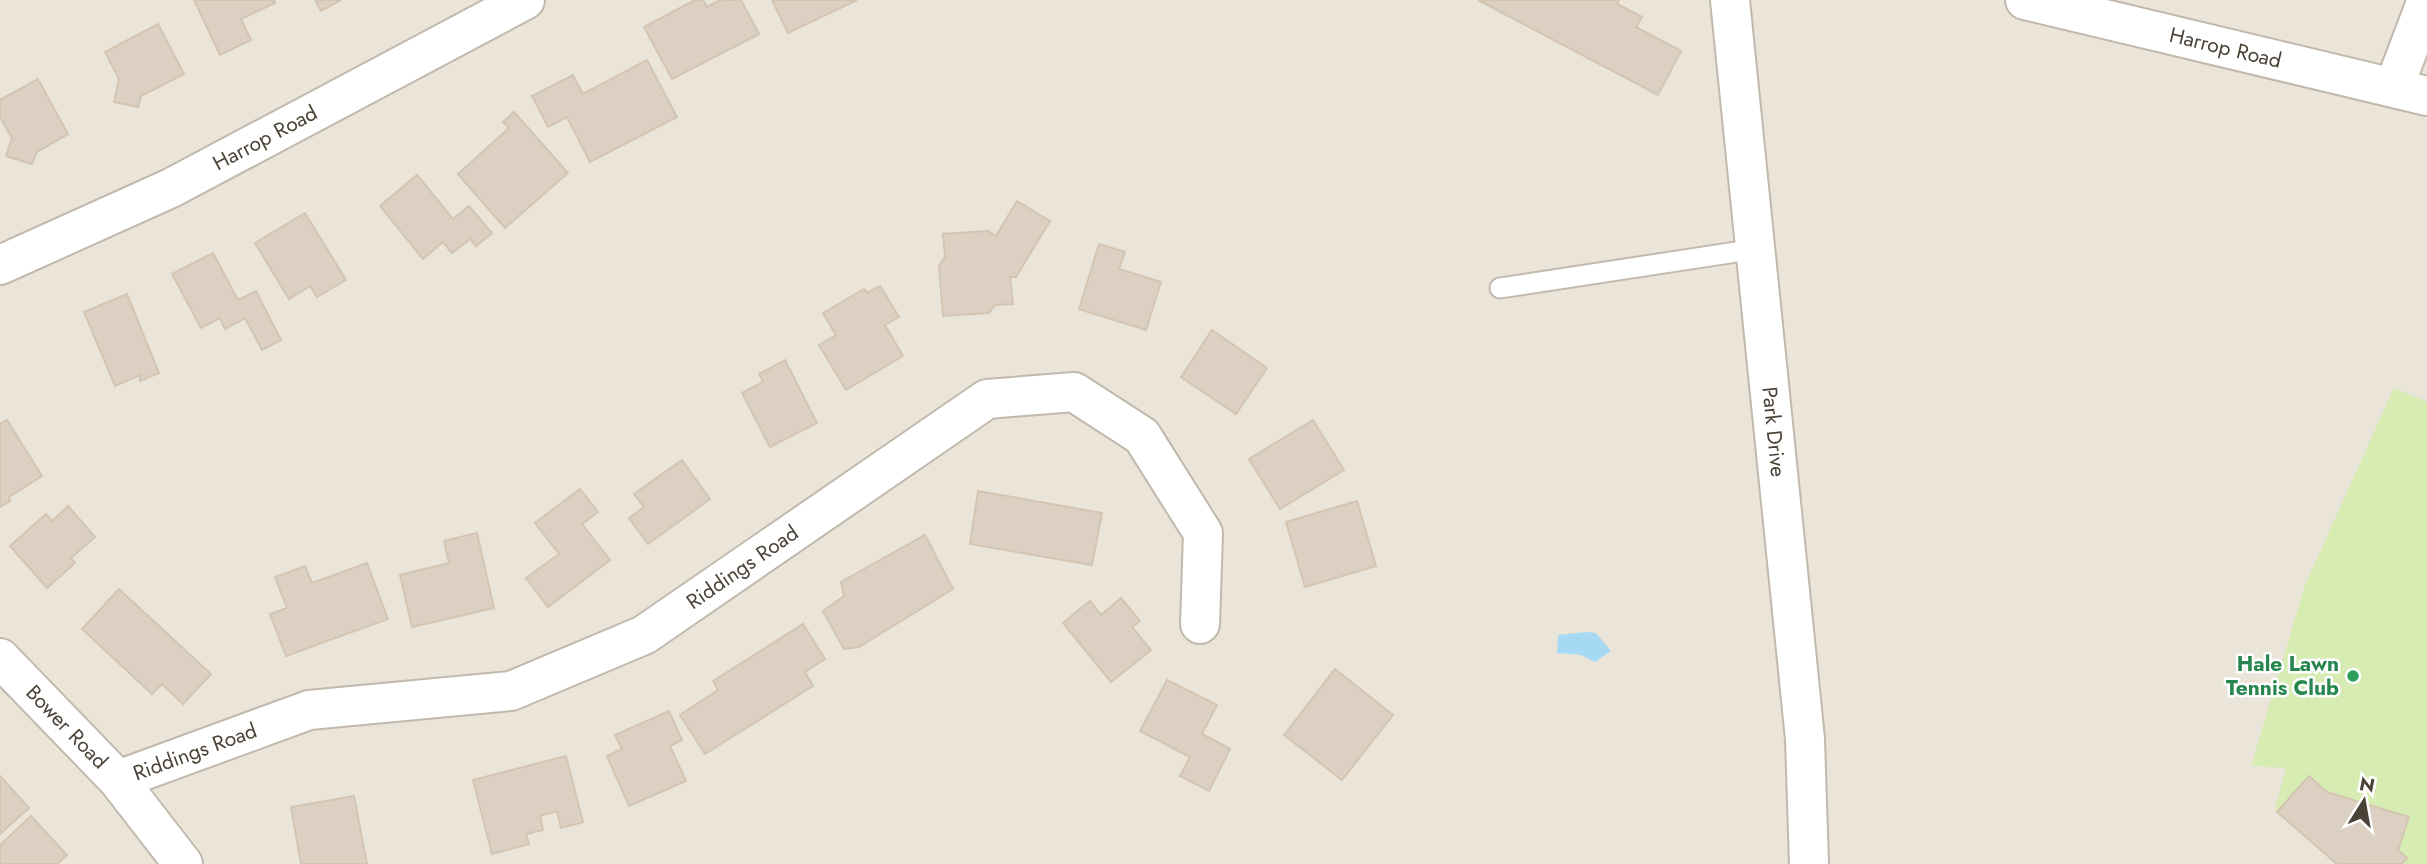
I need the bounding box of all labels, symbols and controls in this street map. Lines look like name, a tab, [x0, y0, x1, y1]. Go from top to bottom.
street label: Harrop Road	[2166, 20, 2284, 76]
street label: Harrop Road	[208, 98, 323, 178]
street label: Park Drive	[1754, 385, 1793, 478]
street label: Riddings Road	[680, 518, 804, 616]
place label: Hale Lawn Tennis Club	[2226, 649, 2339, 703]
marker: Hale Lawn Tennis Club	[2345, 668, 2361, 684]
street label: Bower Road	[19, 678, 115, 776]
street label: Riddings Road	[129, 715, 261, 788]
north arrow	[2329, 766, 2399, 836]
text: N	[2357, 770, 2377, 799]

